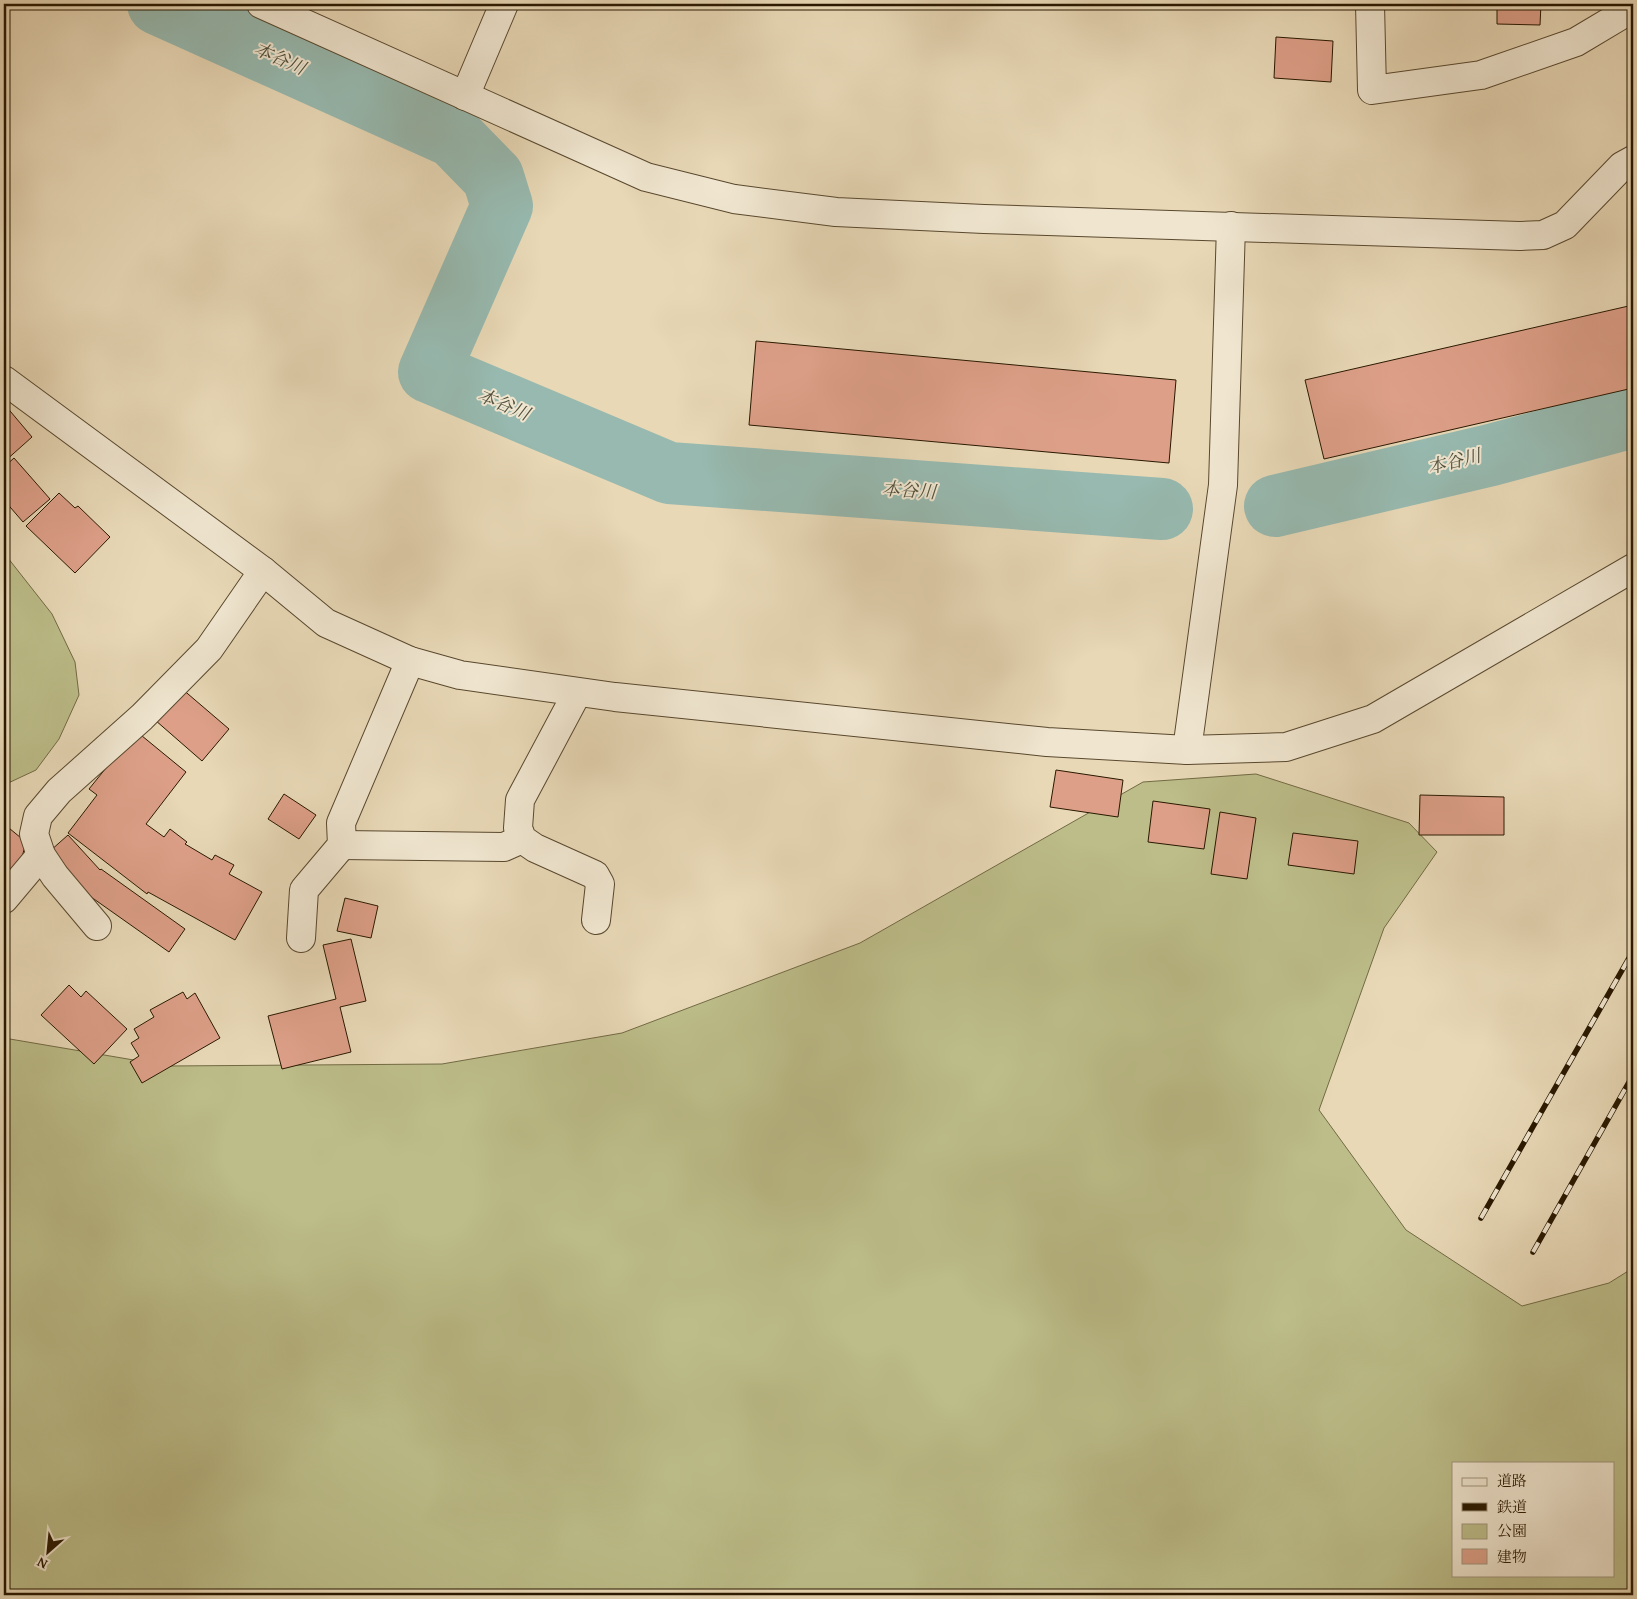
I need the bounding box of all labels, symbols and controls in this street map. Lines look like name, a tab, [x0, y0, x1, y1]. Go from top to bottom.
water label: 本谷川	[250, 35, 312, 82]
water label: 本谷川	[474, 381, 536, 428]
water label: 本谷川	[1425, 441, 1485, 481]
water label: 本谷川	[881, 475, 939, 505]
legend	[1452, 1462, 1614, 1576]
text: 道路	[1497, 1470, 1527, 1491]
text: 鉄道	[1497, 1496, 1527, 1517]
text: 公園	[1497, 1520, 1527, 1541]
north arrow	[22, 1526, 72, 1576]
text: 建物	[1497, 1546, 1527, 1567]
text: N	[33, 1552, 51, 1575]

